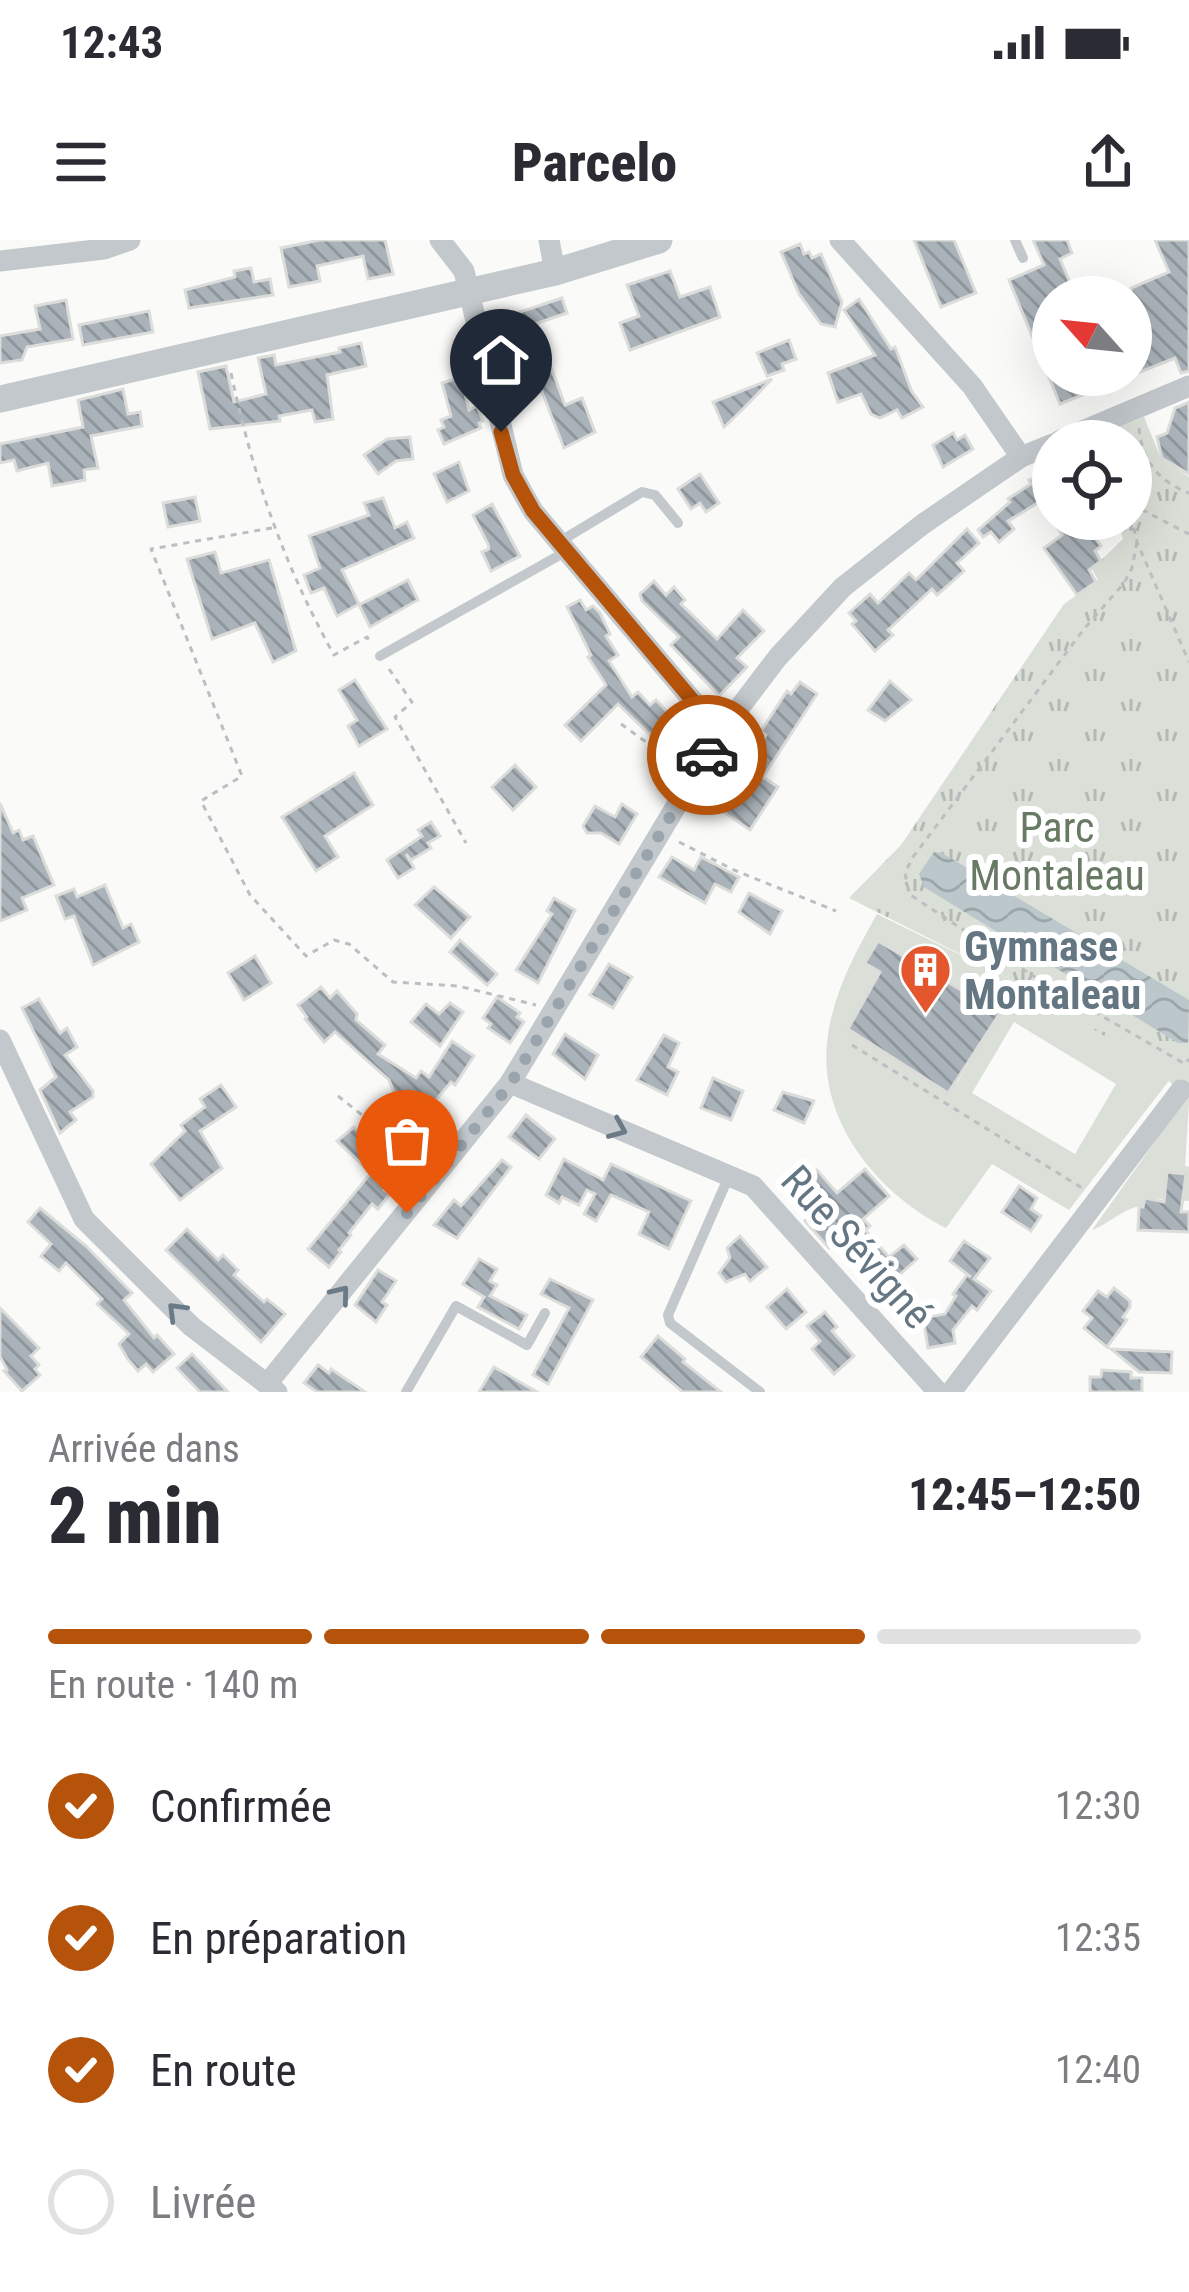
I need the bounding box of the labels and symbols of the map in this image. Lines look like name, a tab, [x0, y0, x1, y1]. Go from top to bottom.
north arrow	[1032, 276, 1152, 396]
pin	[450, 309, 552, 432]
courier	[647, 695, 767, 815]
park label: Parc Montaleau	[969, 803, 1145, 900]
place label: Gymnase Montaleau	[964, 922, 1141, 1019]
building icon: Gymnase Montaleau	[897, 942, 953, 1016]
pin	[356, 1090, 458, 1213]
one-way arrow	[606, 1114, 627, 1138]
street label: Rue Sévigné	[771, 1156, 943, 1338]
one-way arrow	[327, 1285, 348, 1307]
one-way arrow	[168, 1303, 190, 1325]

